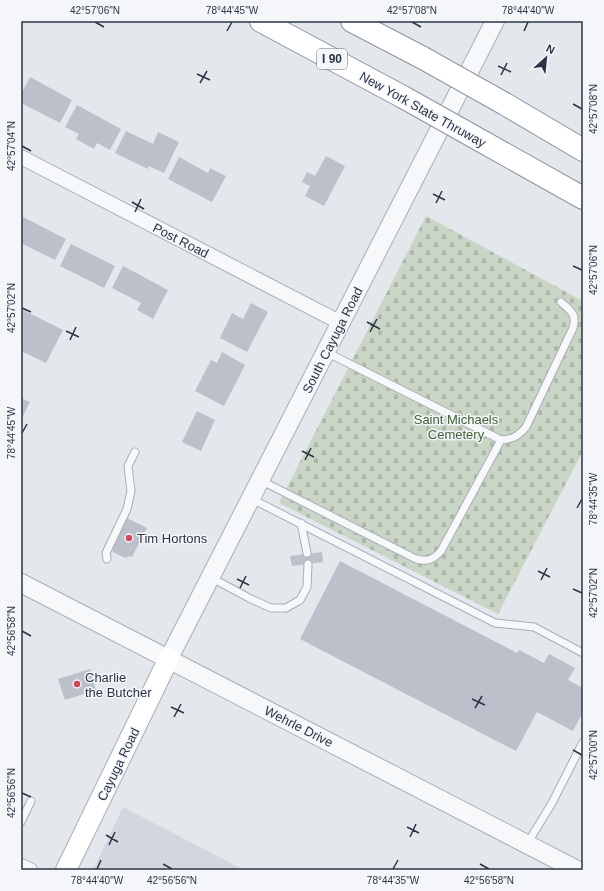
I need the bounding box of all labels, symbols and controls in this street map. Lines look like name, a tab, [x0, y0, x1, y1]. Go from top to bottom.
text: 42°57'06"N	[70, 5, 120, 16]
text: 78°44'45"W	[206, 5, 259, 16]
text: 42°57'08"N	[387, 5, 437, 16]
text: 78°44'40"W	[502, 5, 555, 16]
north arrow	[526, 38, 566, 78]
text: N	[544, 42, 557, 56]
road number: I 90	[317, 49, 347, 69]
street label: New York State Thruway	[357, 68, 489, 151]
text: 42°57'08"N	[588, 84, 599, 134]
text: 42°57'04"N	[6, 121, 17, 171]
street label: Post Road	[150, 220, 211, 261]
text: 42°57'06"N	[588, 245, 599, 295]
text: 42°57'02"N	[6, 283, 17, 333]
street label: South Cayuga Road	[299, 285, 366, 396]
text: 78°44'45"W	[6, 406, 17, 459]
park label: Saint Michaels Cemetery	[414, 412, 499, 442]
text: 78°44'35"W	[588, 472, 599, 525]
place label: Tim Hortons	[137, 531, 208, 546]
marker: Tim Hortons	[124, 533, 134, 543]
text: 42°57'02"N	[588, 568, 599, 618]
text: 42°56'58"N	[6, 606, 17, 656]
place label: Charlie the Butcher	[85, 670, 152, 700]
marker: Charlie the Butcher	[72, 679, 82, 689]
street label: Wehrle Drive	[262, 703, 336, 750]
street label: Cayuga Road	[94, 725, 143, 803]
text: 42°57'00"N	[588, 730, 599, 780]
text: 42°56'56"N	[6, 768, 17, 818]
text: 78°44'40"W	[71, 875, 124, 886]
text: 42°56'56"N	[147, 875, 197, 886]
text: 78°44'35"W	[367, 875, 420, 886]
text: 42°56'58"N	[464, 875, 514, 886]

